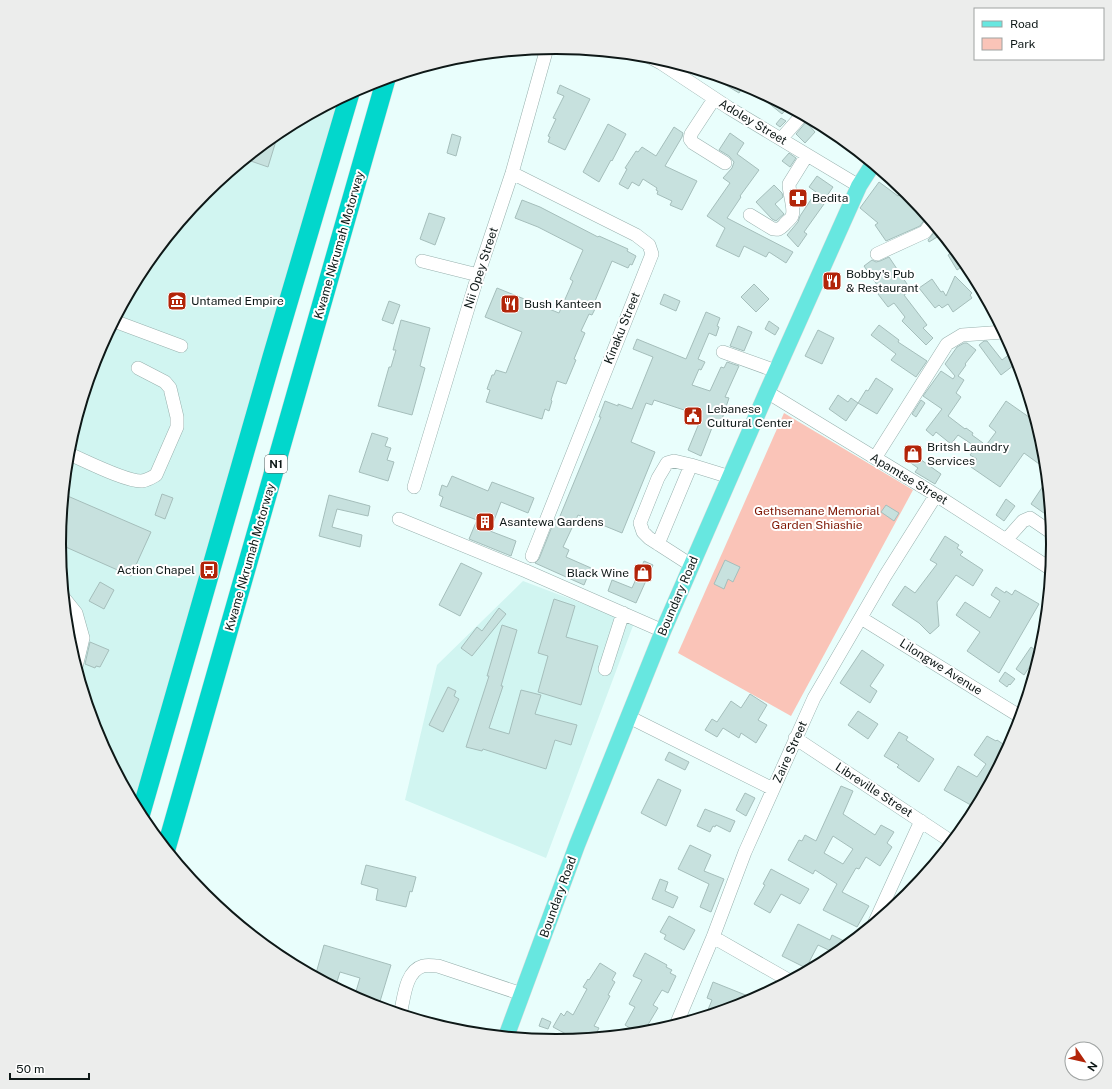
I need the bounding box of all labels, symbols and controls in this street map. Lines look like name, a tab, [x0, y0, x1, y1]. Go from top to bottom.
legend	[974, 8, 1104, 60]
text: Road	[1010, 17, 1038, 31]
text: Park	[1010, 37, 1036, 51]
street label: Adoley Street	[717, 96, 790, 148]
street label: Kwame Nkrumah Motorway	[311, 169, 367, 321]
pharmacy icon: Bedita	[787, 187, 809, 209]
place label: Bedita	[812, 191, 848, 205]
street label: Nii Opey Street	[461, 225, 501, 311]
place label: Bobby's Pub & Restaurant	[846, 267, 919, 295]
restaurant icon: Bobby's Pub & Restaurant	[821, 270, 843, 292]
museum icon: Untamed Empire	[166, 290, 188, 312]
street label: Kinaku Street	[601, 290, 643, 366]
restaurant icon: Bush Kanteen	[499, 293, 521, 315]
place label: Untamed Empire	[191, 294, 284, 308]
place label: Bush Kanteen	[524, 297, 601, 311]
place label: Lebanese Cultural Center	[707, 402, 793, 430]
public building icon: Lebanese Cultural Center	[682, 405, 704, 427]
place label: Britsh Laundry Services	[927, 440, 1010, 468]
shop icon: Britsh Laundry Services	[902, 443, 924, 465]
street label: Apamtse Street	[868, 450, 950, 508]
road number: N1	[265, 455, 287, 473]
street label: Kwame Nkrumah Motorway	[222, 481, 278, 633]
park label: Gethsemane Memorial Garden Shiashie	[754, 504, 880, 532]
building icon: Asantewa Gardens	[474, 511, 496, 533]
place label: Asantewa Gardens	[499, 515, 604, 529]
street label: Boundary Road	[655, 554, 701, 638]
bus stop icon: Action Chapel	[198, 559, 220, 581]
shop icon: Black Wine	[632, 562, 654, 584]
place label: Action Chapel	[117, 563, 195, 577]
place label: Black Wine	[567, 566, 629, 580]
street label: Lilongwe Avenue	[897, 636, 985, 698]
street label: Zaire Street	[770, 718, 810, 785]
street label: Libreville Street	[833, 760, 915, 820]
street label: Boundary Road	[537, 855, 579, 939]
north arrow	[1064, 1041, 1104, 1081]
scale bar	[10, 1055, 89, 1081]
text: N	[1085, 1060, 1100, 1074]
text: 50 m	[16, 1062, 44, 1076]

